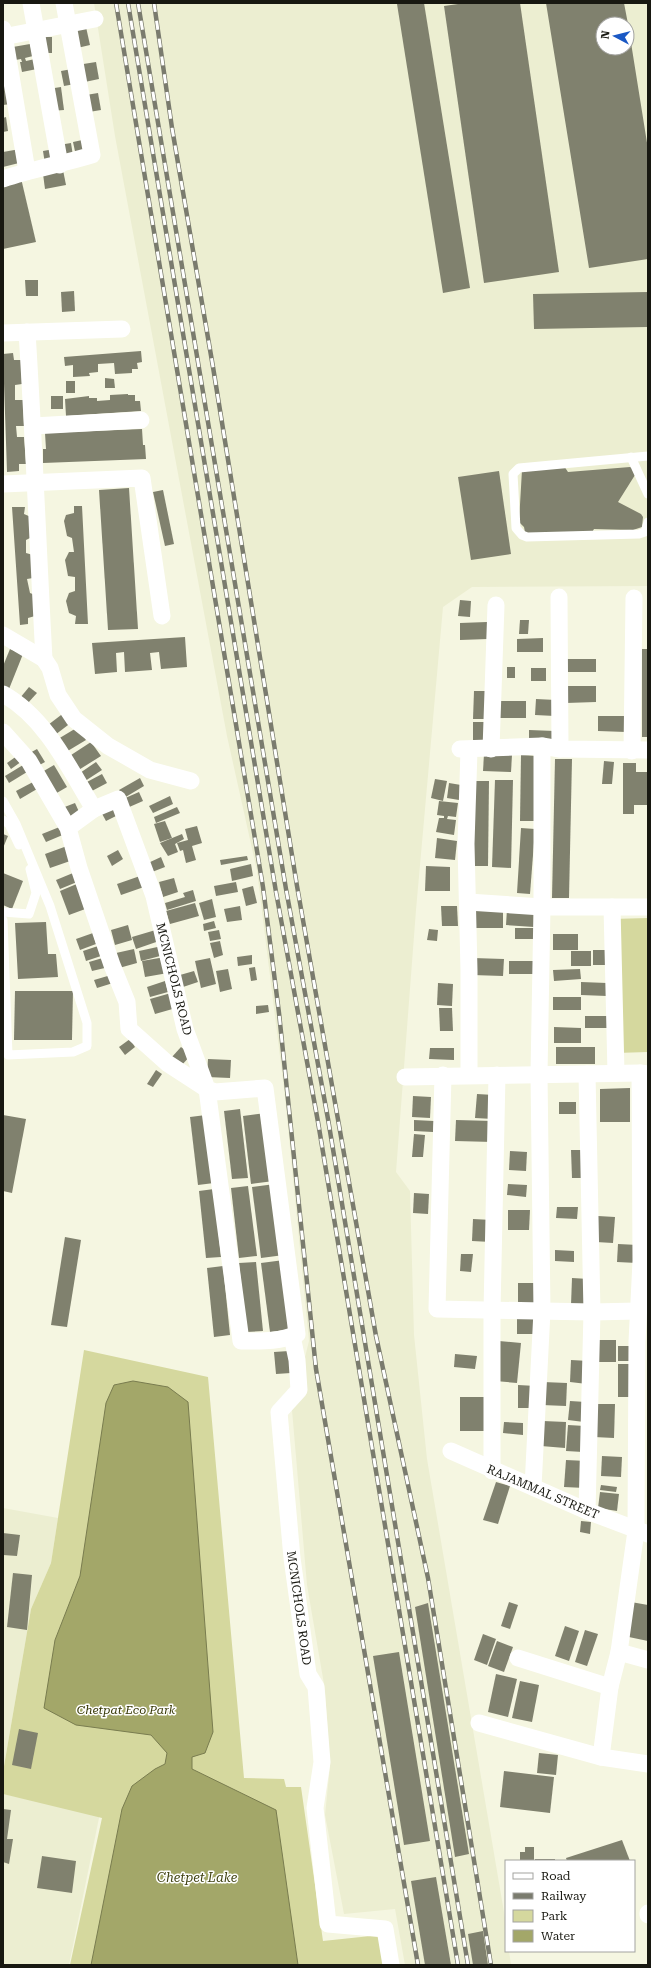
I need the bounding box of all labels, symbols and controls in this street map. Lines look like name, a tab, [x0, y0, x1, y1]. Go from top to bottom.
north arrow	[595, 16, 635, 56]
text: N	[599, 29, 613, 40]
street label: MCNICHOLS ROAD	[153, 921, 195, 1037]
street label: RAJAMMAL STREET	[485, 1462, 601, 1522]
street label: MCNICHOLS ROAD	[284, 1550, 314, 1666]
park label: Chetpat Eco Park	[77, 1703, 176, 1717]
legend	[505, 1860, 635, 1952]
text: Road	[541, 1869, 571, 1883]
water label: Chetpet Lake	[157, 1870, 238, 1885]
text: Railway	[541, 1889, 587, 1903]
text: Park	[541, 1909, 568, 1923]
text: Water	[541, 1929, 575, 1943]

